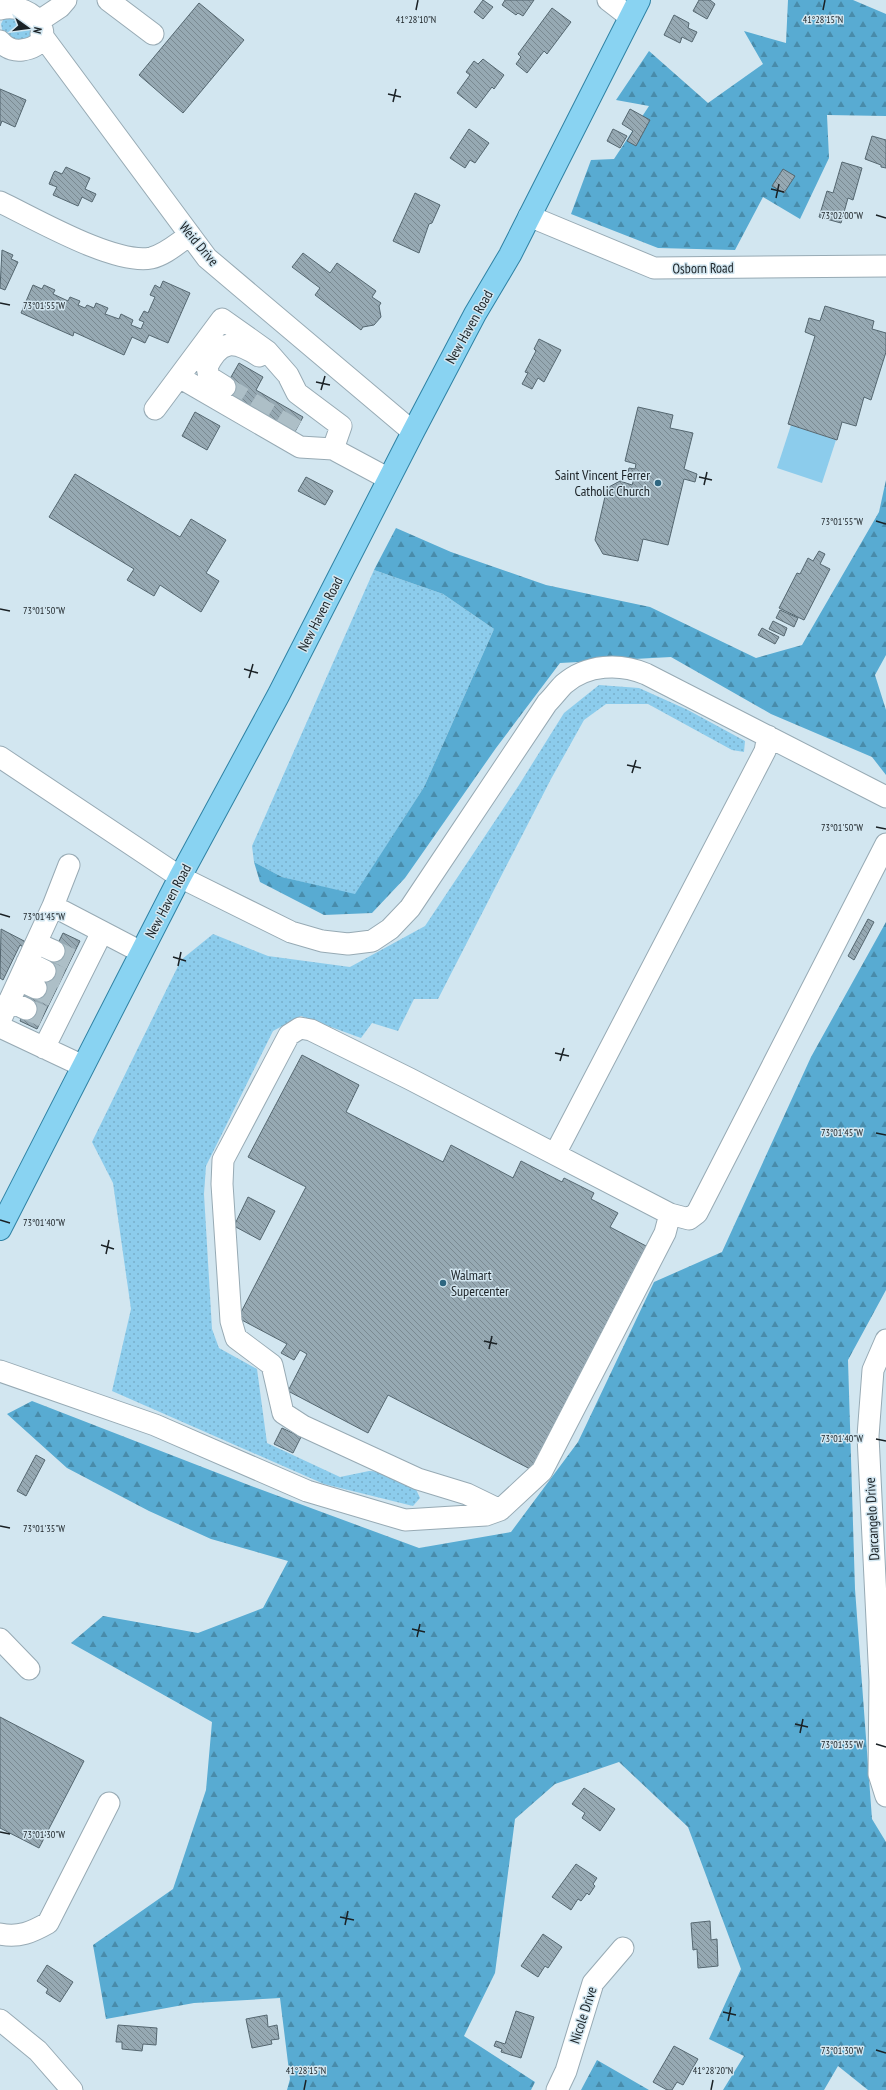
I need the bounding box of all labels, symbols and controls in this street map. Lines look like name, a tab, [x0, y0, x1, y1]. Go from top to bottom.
north arrow	[8, 8, 48, 48]
text: 41°28'10"N	[396, 13, 436, 26]
text: 41°28'15"N	[803, 13, 843, 26]
text: N	[30, 26, 45, 35]
text: 73°02'00"W	[821, 209, 863, 222]
street label: Weid Drive	[175, 218, 223, 270]
street label: Osborn Road	[672, 258, 734, 278]
street label: New Haven Road	[441, 287, 497, 367]
text: 73°01'55"W	[23, 299, 65, 312]
place label: Saint Vincent Ferrer Catholic Church	[555, 466, 650, 500]
marker: Saint Vincent Ferrer Catholic Church	[653, 478, 663, 488]
text: 73°01'55"W	[821, 515, 863, 528]
street label: New Haven Road	[293, 574, 347, 654]
text: 73°01'50"W	[23, 604, 65, 617]
text: 73°01'50"W	[821, 821, 863, 834]
street label: New Haven Road	[141, 861, 195, 941]
text: 73°01'45"W	[23, 910, 65, 923]
text: 73°01'45"W	[821, 1126, 863, 1139]
text: 73°01'40"W	[23, 1216, 65, 1229]
place label: Walmart Supercenter	[451, 1266, 509, 1300]
marker: Walmart Supercenter	[438, 1278, 448, 1288]
text: 73°01'40"W	[821, 1432, 863, 1445]
street label: Darcangelo Drive	[861, 1477, 883, 1561]
text: 73°01'35"W	[23, 1522, 65, 1535]
text: 73°01'35"W	[821, 1738, 863, 1751]
text: 73°01'30"W	[23, 1828, 65, 1841]
street label: Nicole Drive	[565, 1984, 601, 2046]
text: 73°01'30"W	[821, 2044, 863, 2057]
text: 41°28'15"N	[286, 2064, 326, 2077]
text: 41°28'20"N	[693, 2064, 733, 2077]

